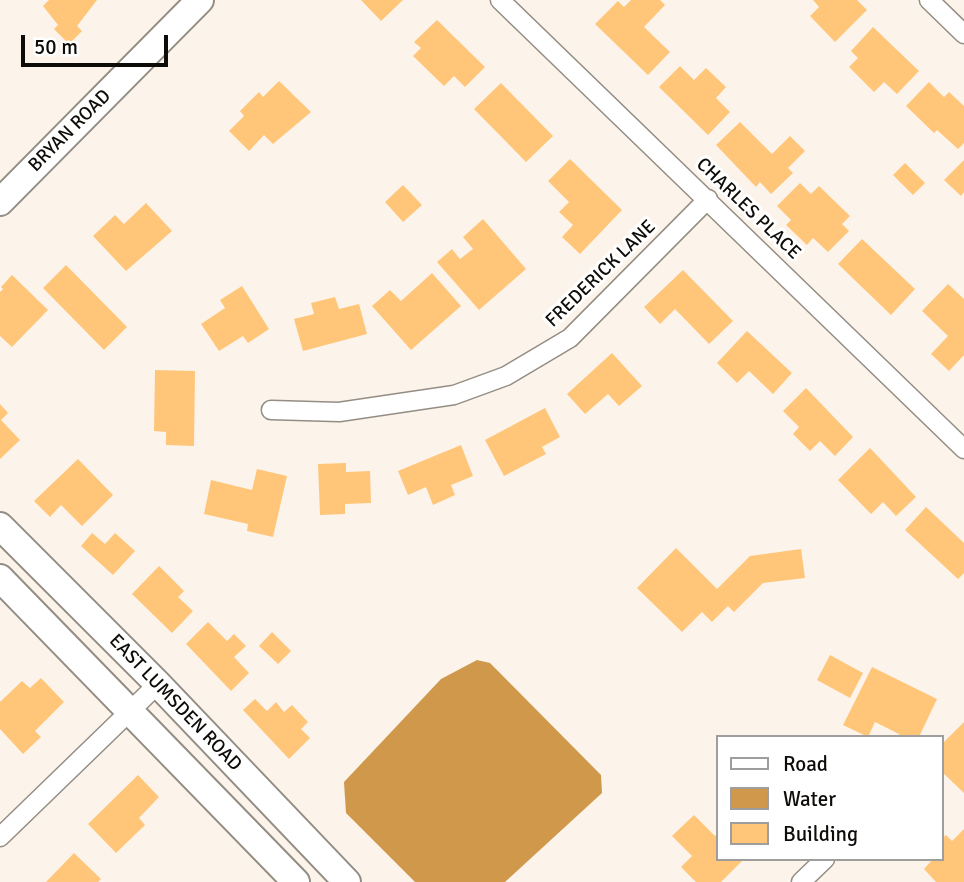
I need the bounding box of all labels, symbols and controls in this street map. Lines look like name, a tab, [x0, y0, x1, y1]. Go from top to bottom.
scale bar	[24, 21, 172, 65]
text: 50 m	[34, 34, 78, 60]
street label: BRYAN ROAD	[24, 85, 116, 177]
street label: CHARLES PLACE	[691, 153, 805, 265]
street label: FREDERICK LANE	[541, 216, 661, 332]
street label: EAST LUMSDEN ROAD	[104, 630, 246, 776]
legend	[716, 735, 943, 861]
text: Road	[783, 751, 828, 777]
text: Water	[783, 786, 836, 812]
text: Building	[783, 821, 858, 847]

